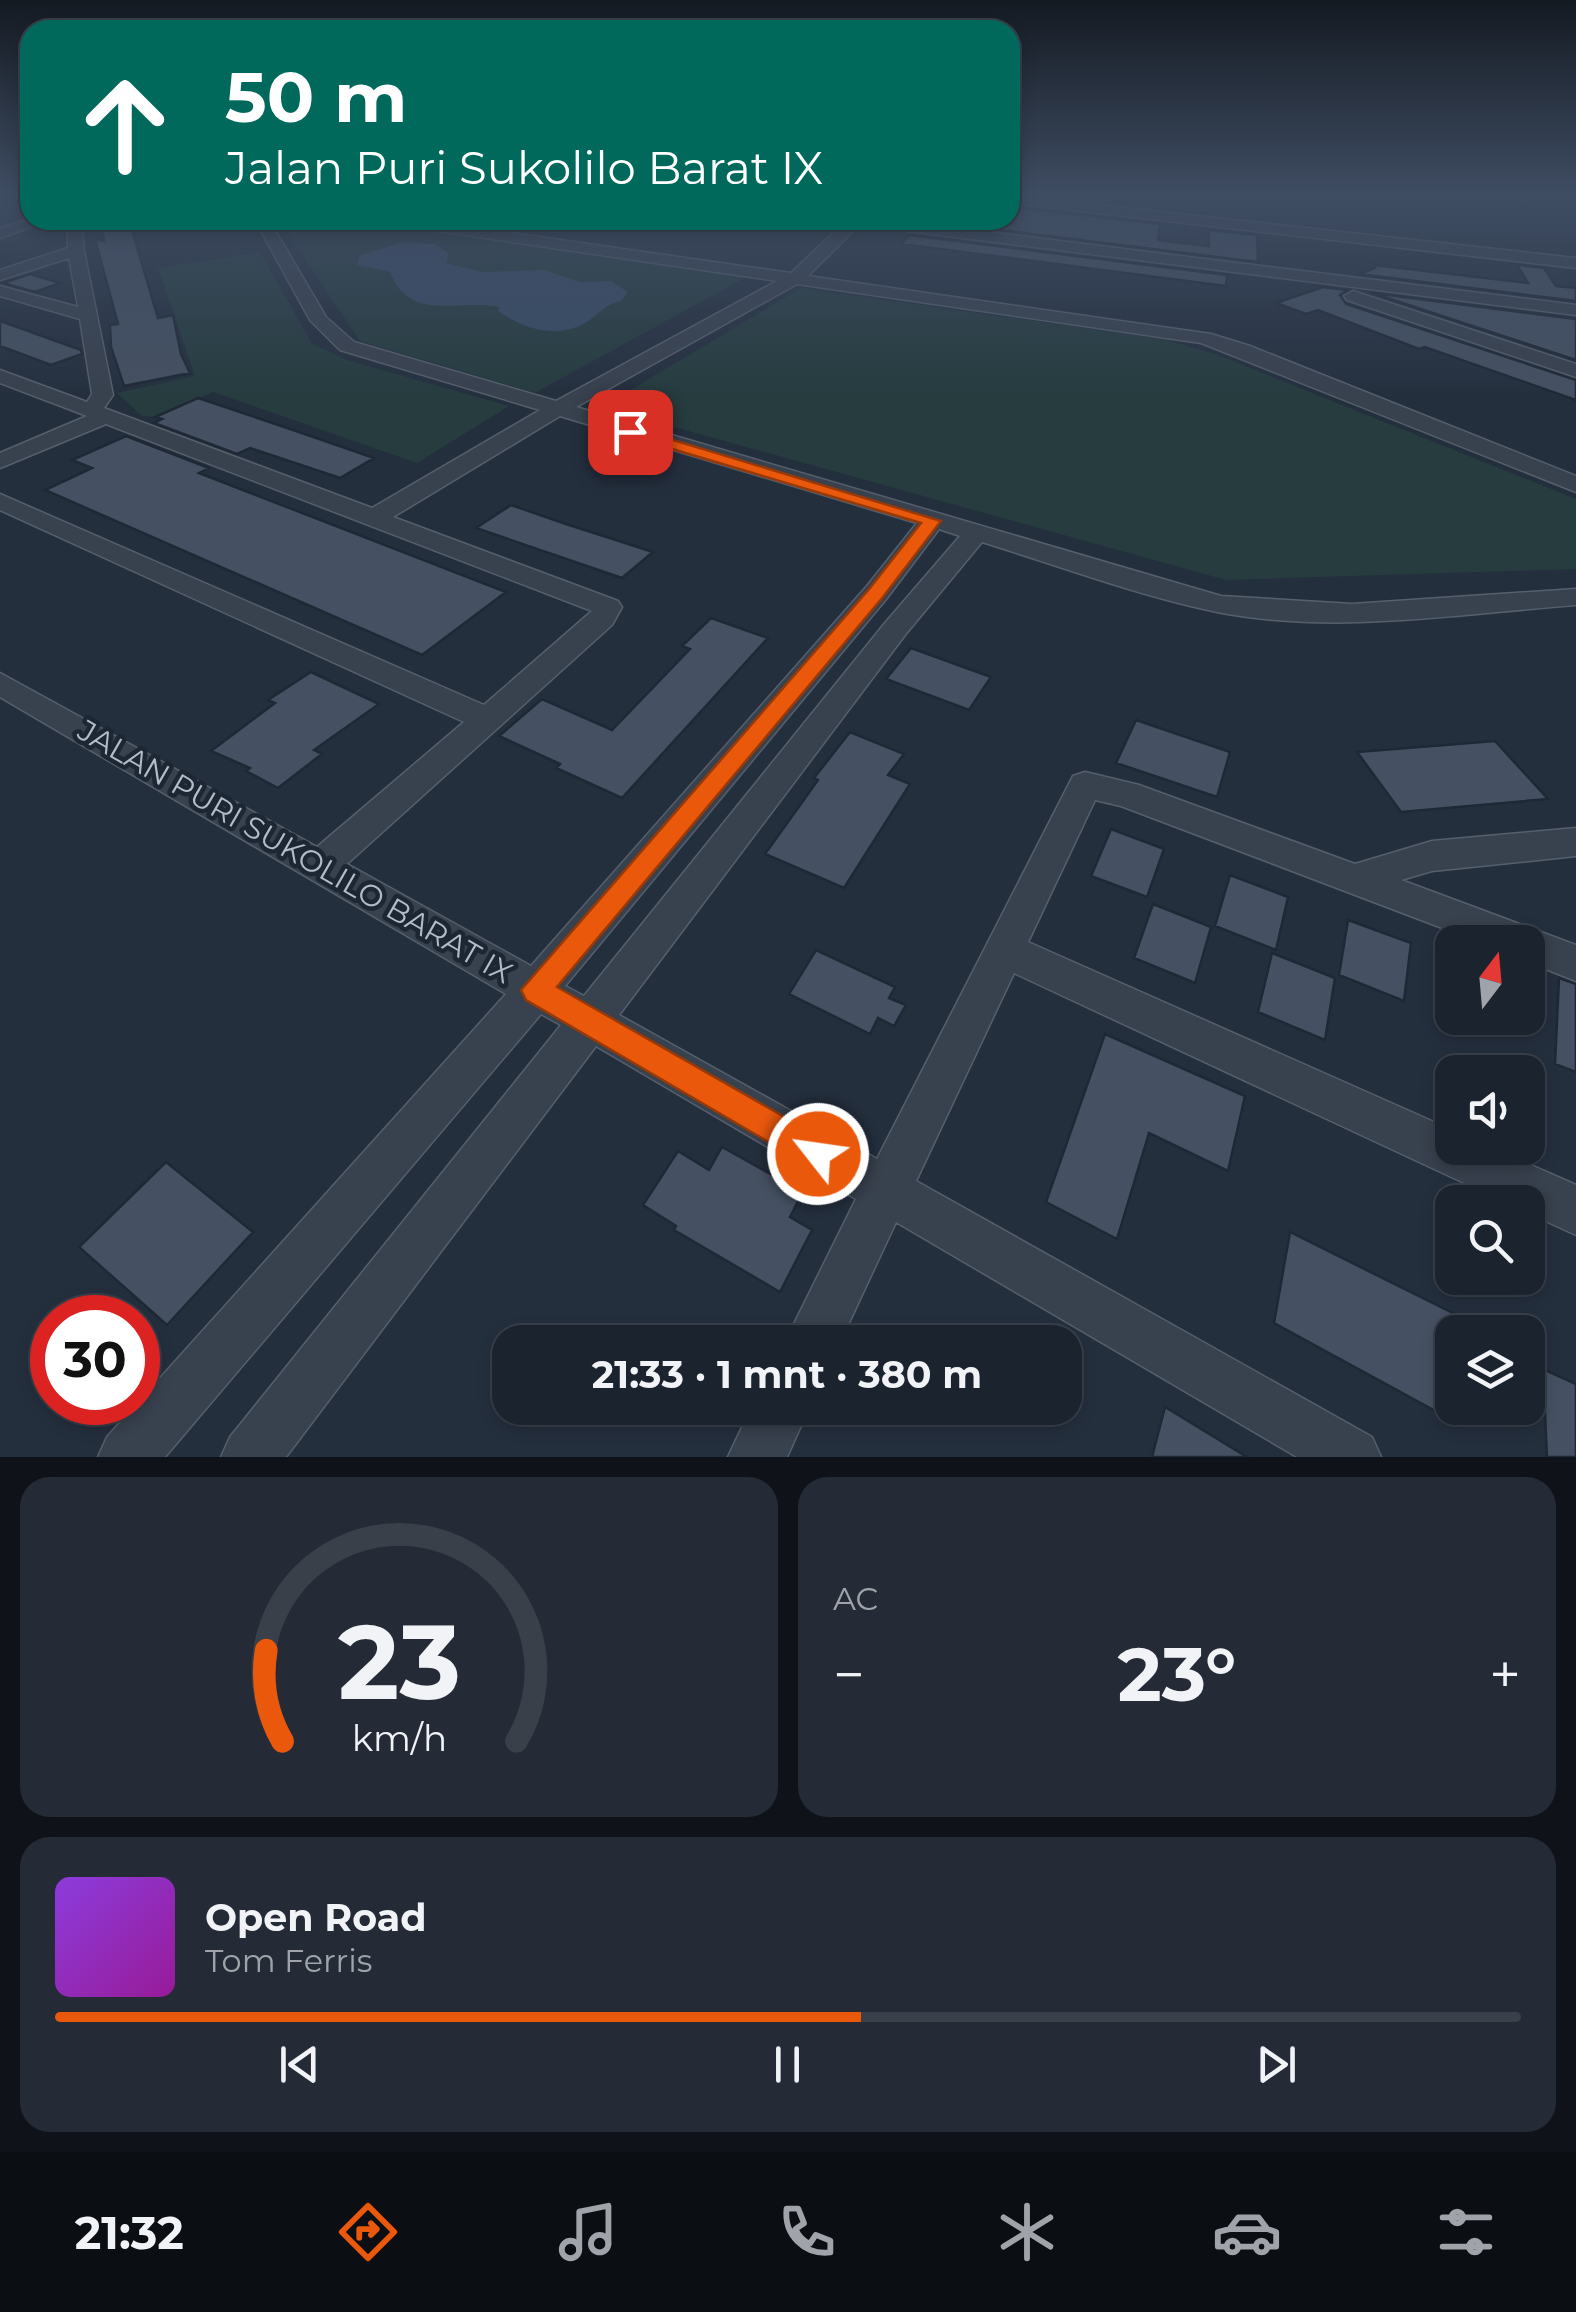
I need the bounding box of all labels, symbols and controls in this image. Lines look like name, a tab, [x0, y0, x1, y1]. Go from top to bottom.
text: 50 m	[225, 54, 407, 140]
icon: ahead	[60, 60, 190, 190]
text: Jalan Puri Sukolilo Barat IX	[225, 140, 823, 195]
pin	[588, 390, 673, 475]
icon: arrive	[603, 405, 658, 460]
street label: JALAN PURI SUKOLILO BARAT IX	[71, 711, 519, 992]
north arrow	[1435, 925, 1545, 1035]
map controls	[1435, 925, 1545, 1425]
button: sound	[1435, 1055, 1545, 1165]
position arrow	[766, 1102, 870, 1206]
button: search	[1435, 1185, 1545, 1295]
speed limit sign: 30	[30, 1295, 160, 1425]
button: layers	[1435, 1315, 1545, 1425]
text: 21:33 · 1 mnt · 380 m	[592, 1351, 982, 1398]
text: AC	[833, 1579, 878, 1618]
text: 23	[338, 1598, 460, 1725]
text: 23°	[1118, 1628, 1236, 1720]
text: −	[833, 1641, 865, 1708]
text: +	[1489, 1641, 1521, 1708]
text: km/h	[351, 1716, 447, 1760]
text: Open Road	[205, 1894, 427, 1941]
text: Tom Ferris	[205, 1941, 372, 1980]
icon: previous	[272, 2037, 327, 2092]
icon: pause	[760, 2037, 815, 2092]
icon: next	[1249, 2037, 1304, 2092]
icon: directions	[333, 2197, 403, 2267]
icon: music	[553, 2197, 623, 2267]
icon: phone	[772, 2197, 842, 2267]
icon: climate	[992, 2197, 1062, 2267]
icon: car	[1212, 2197, 1282, 2267]
icon: filters	[1431, 2197, 1501, 2267]
text: 21:32	[75, 2205, 184, 2260]

